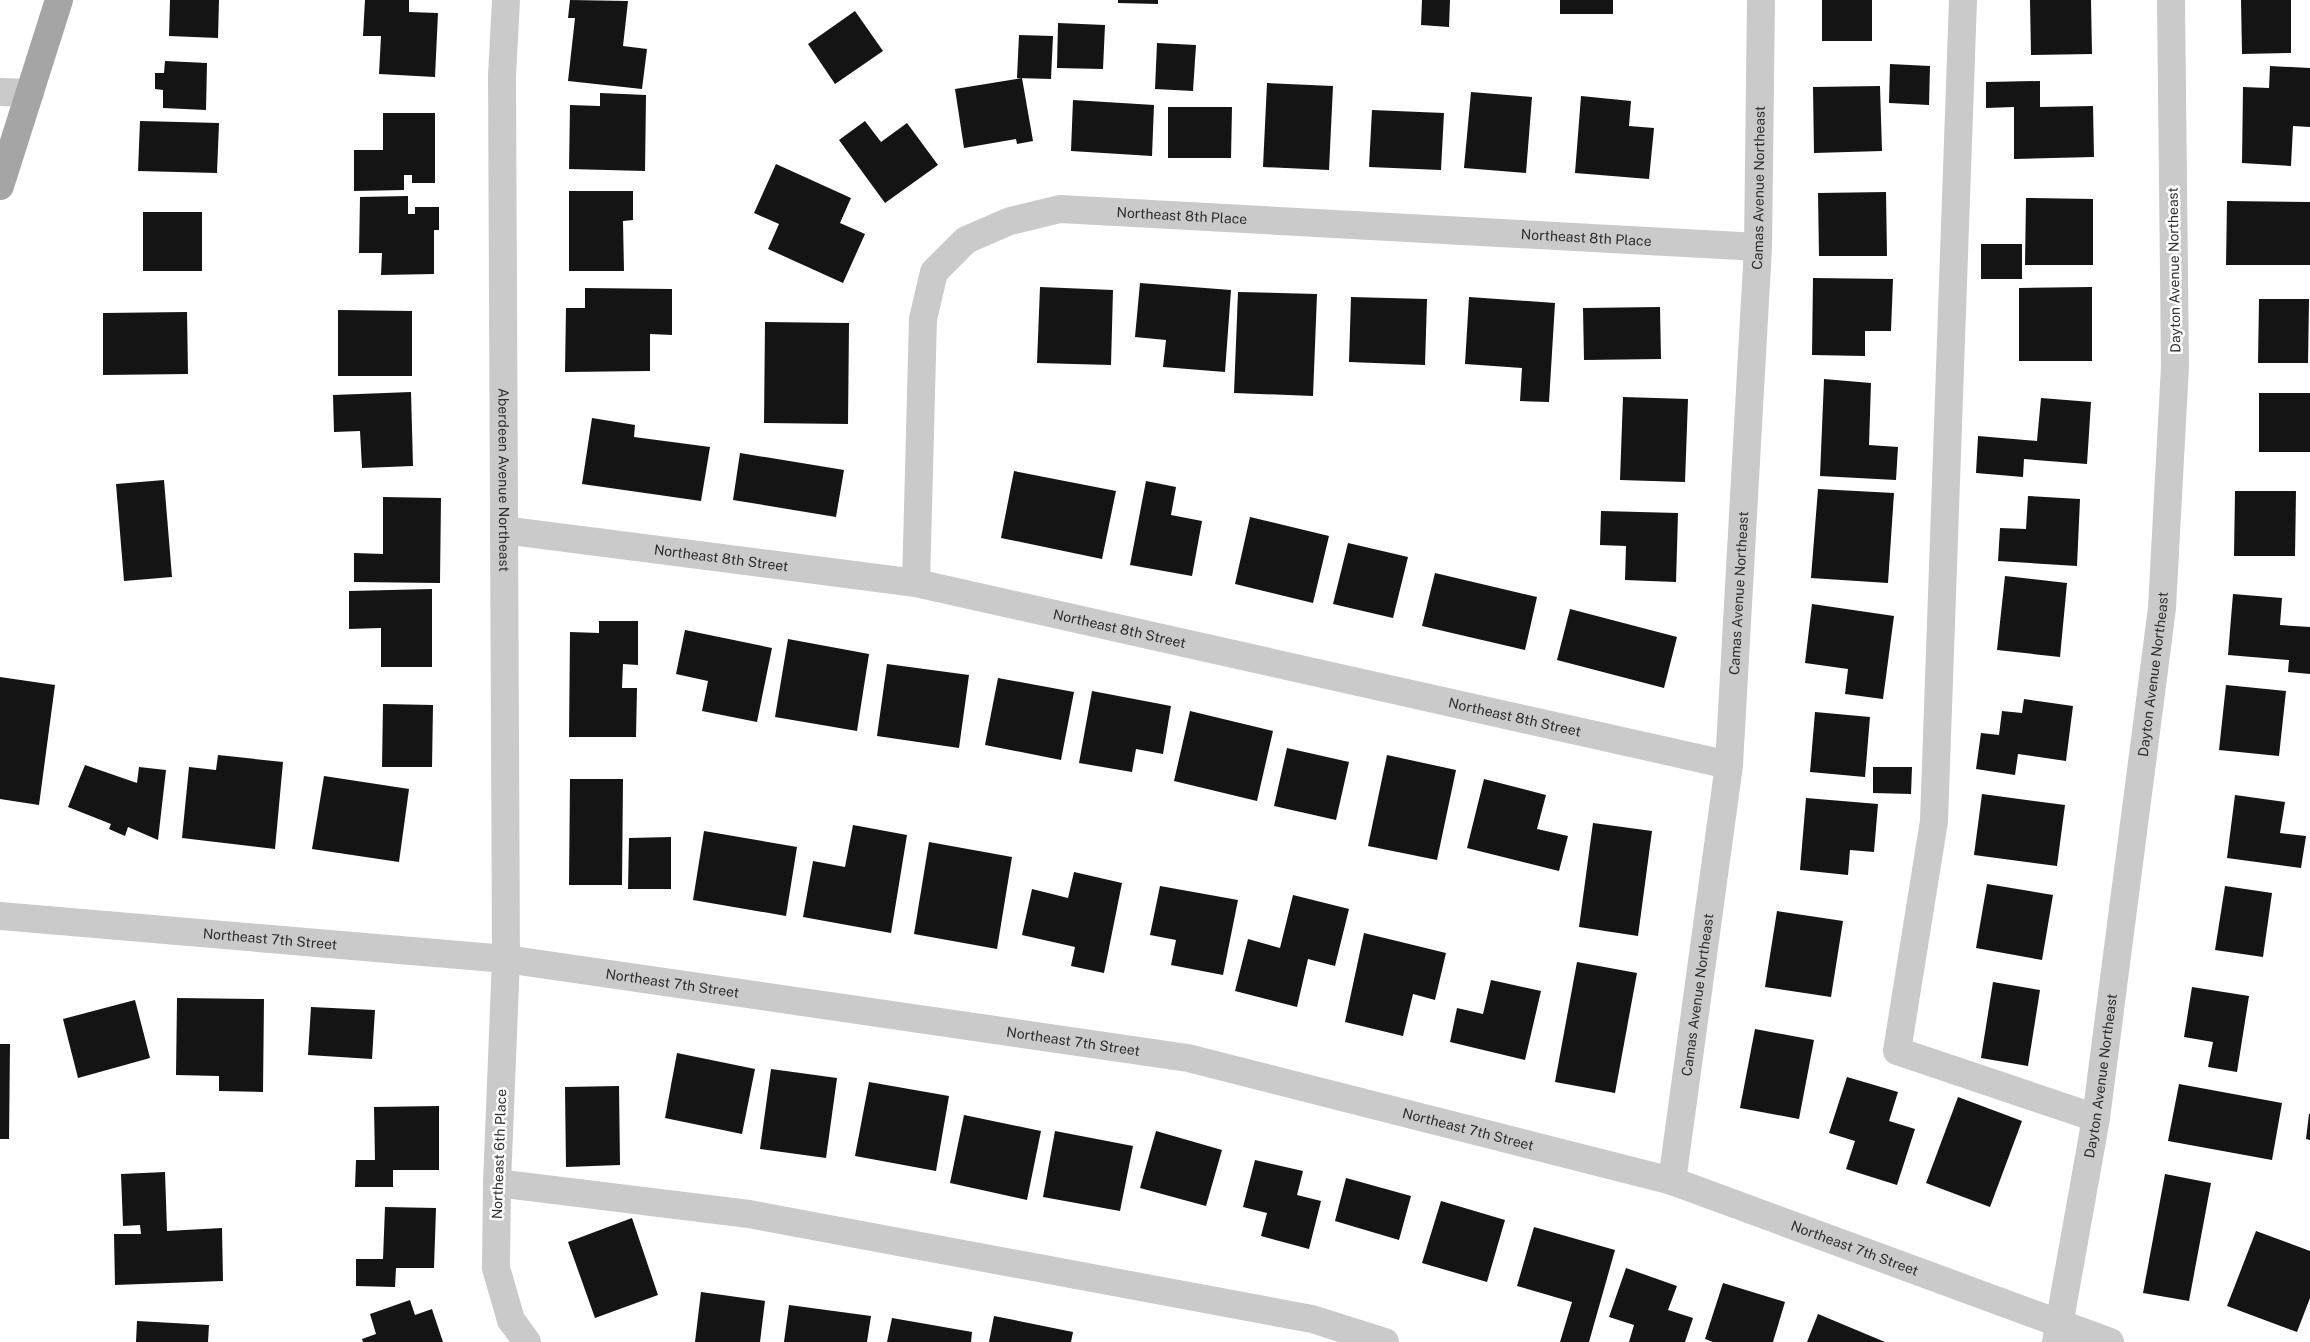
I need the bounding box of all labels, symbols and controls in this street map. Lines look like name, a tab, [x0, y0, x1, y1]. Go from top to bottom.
street label: Camas Avenue Northeast	[1749, 106, 1768, 270]
street label: Dayton Avenue Northeast	[2165, 187, 2183, 353]
street label: Northeast 8th Place	[1116, 204, 1248, 227]
street label: Northeast 8th Place	[1520, 226, 1652, 249]
street label: Aberdeen Avenue Northeast	[495, 388, 512, 572]
street label: Camas Avenue Northeast	[1726, 511, 1751, 676]
street label: Northeast 8th Street	[653, 541, 789, 575]
street label: Dayton Avenue Northeast	[2135, 591, 2171, 758]
street label: Northeast 8th Street	[1052, 606, 1187, 651]
street label: Northeast 8th Street	[1447, 694, 1583, 740]
street label: Camas Avenue Northeast	[1678, 912, 1717, 1077]
street label: Northeast 7th Street	[202, 925, 338, 953]
street label: Northeast 7th Street	[605, 966, 740, 1001]
street label: Dayton Avenue Northeast	[2081, 993, 2120, 1159]
street label: Northeast 7th Street	[1005, 1024, 1141, 1059]
street label: Northeast 6th Place	[489, 1088, 509, 1219]
street label: Northeast 7th Street	[1401, 1105, 1535, 1154]
street label: Northeast 7th Street	[1789, 1217, 1921, 1279]

